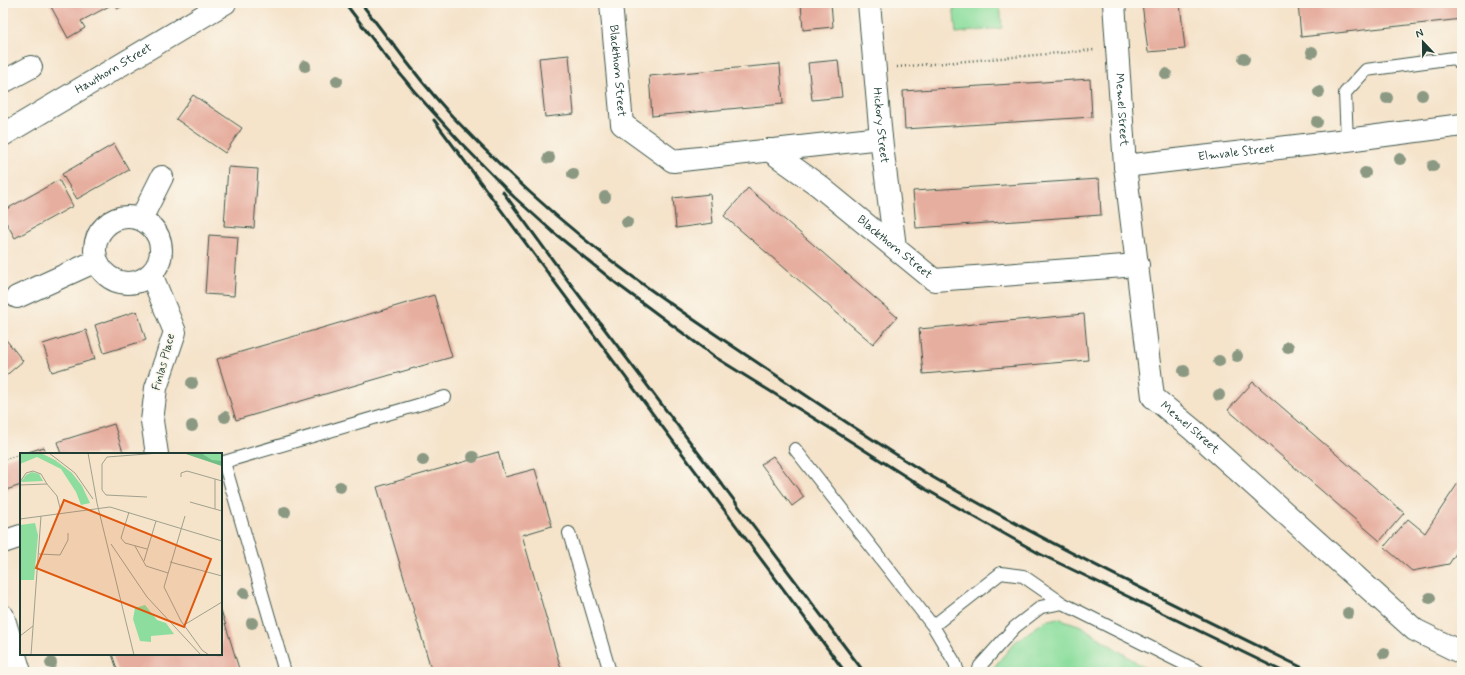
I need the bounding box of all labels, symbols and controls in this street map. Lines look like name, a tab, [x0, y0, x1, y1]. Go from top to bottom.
north arrow	[1403, 22, 1443, 62]
street label: Blackthorn Street	[605, 24, 629, 118]
text: N	[1414, 26, 1426, 42]
street label: Hawthorn Street	[72, 40, 156, 98]
street label: Memel Street	[1111, 73, 1132, 147]
street label: Hickory Street	[869, 87, 892, 165]
street label: Elmvale Street	[1197, 141, 1276, 165]
street label: Blackthorn Street	[854, 212, 936, 283]
street label: Finlas Place	[149, 332, 179, 392]
street label: Memel Street	[1157, 398, 1223, 458]
inset map	[20, 453, 222, 655]

